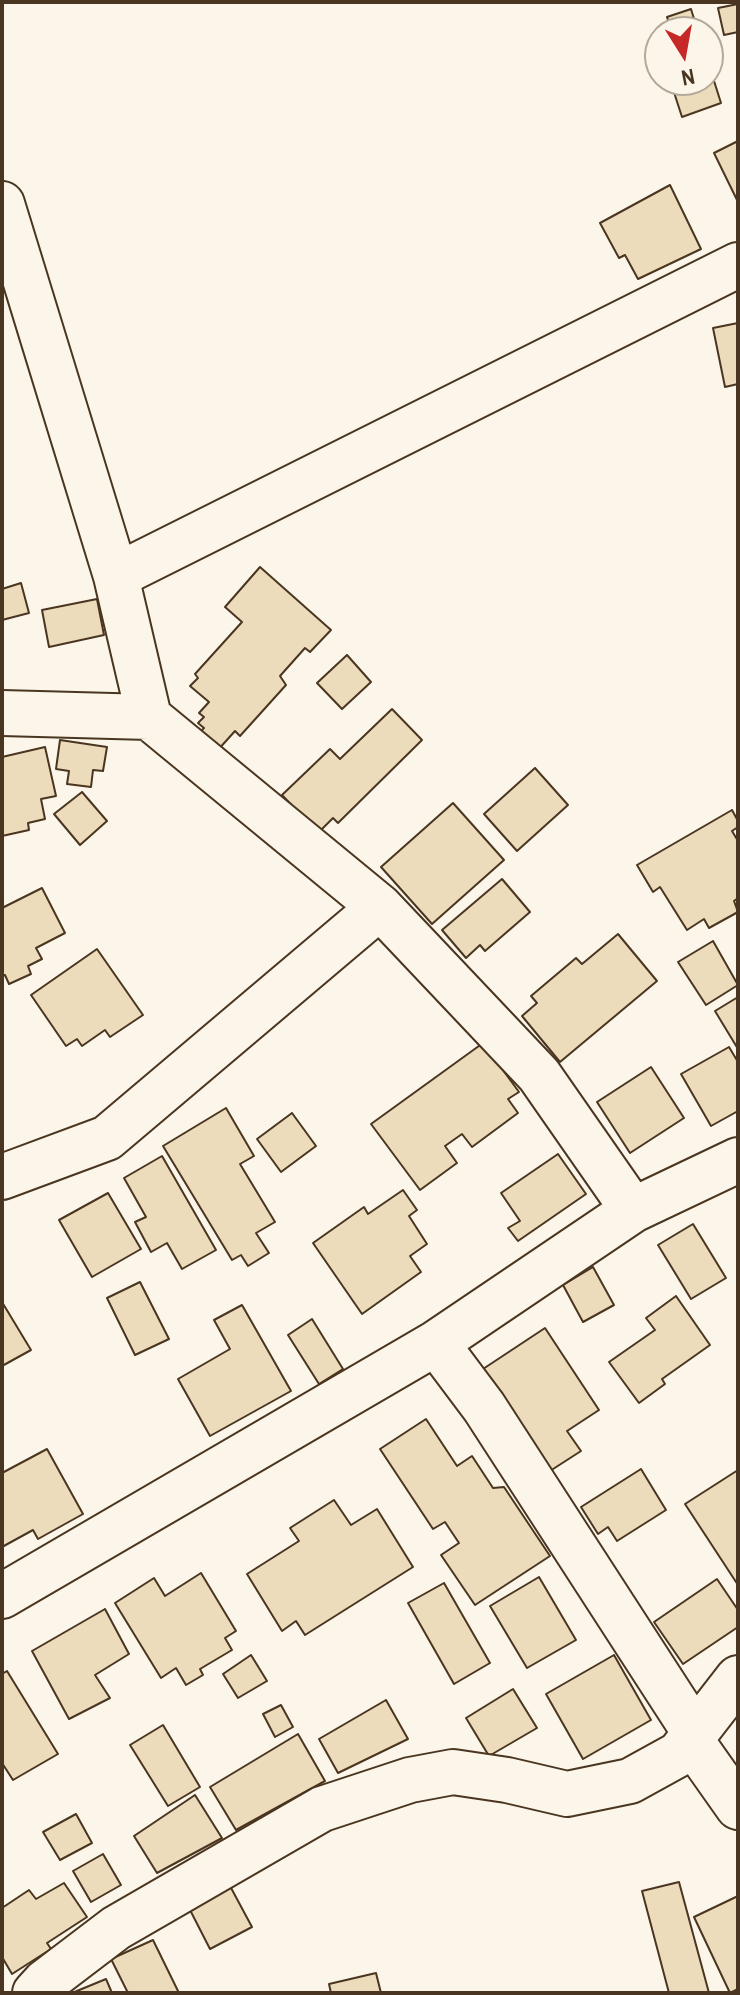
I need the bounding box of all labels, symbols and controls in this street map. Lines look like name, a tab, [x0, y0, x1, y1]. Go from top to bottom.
north arrow	[644, 16, 724, 96]
text: N	[679, 62, 697, 94]

